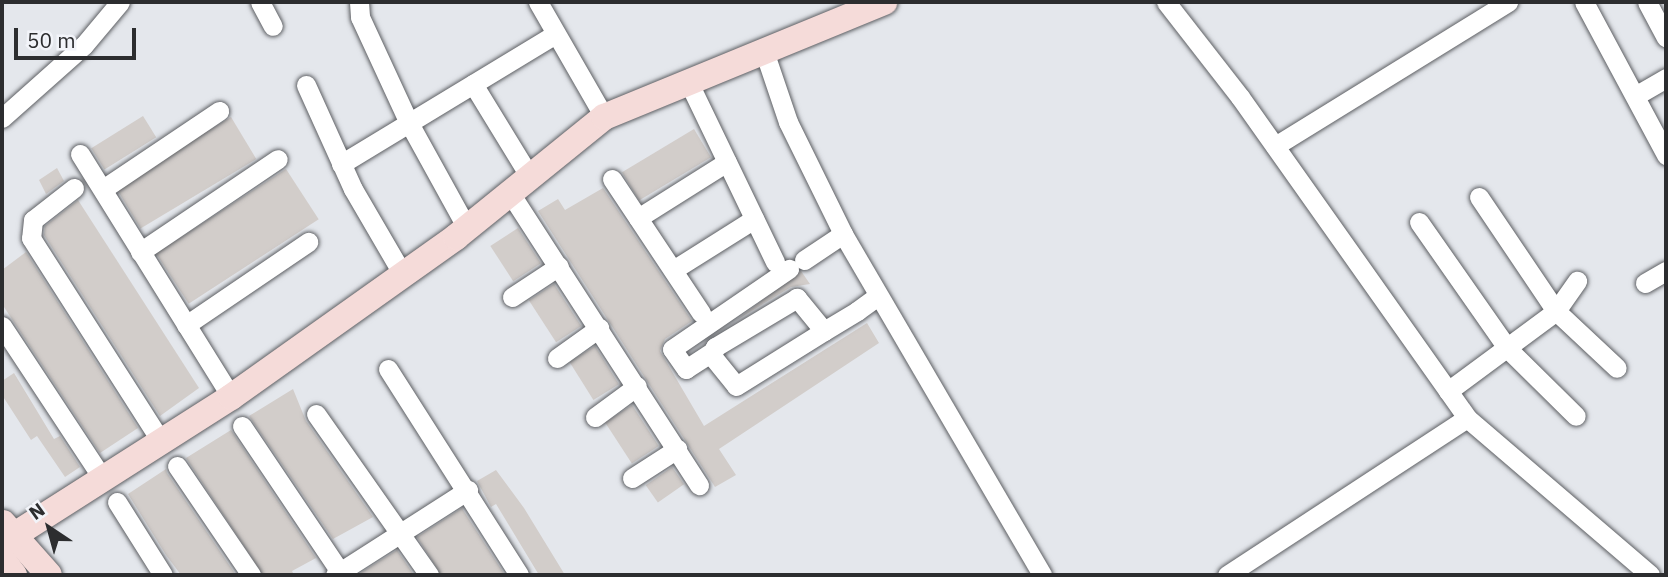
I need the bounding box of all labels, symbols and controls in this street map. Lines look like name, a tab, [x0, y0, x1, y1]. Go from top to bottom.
scale bar	[18, 14, 140, 58]
text: 50 m	[27, 26, 76, 54]
north arrow	[14, 493, 84, 563]
text: N	[24, 497, 49, 525]

